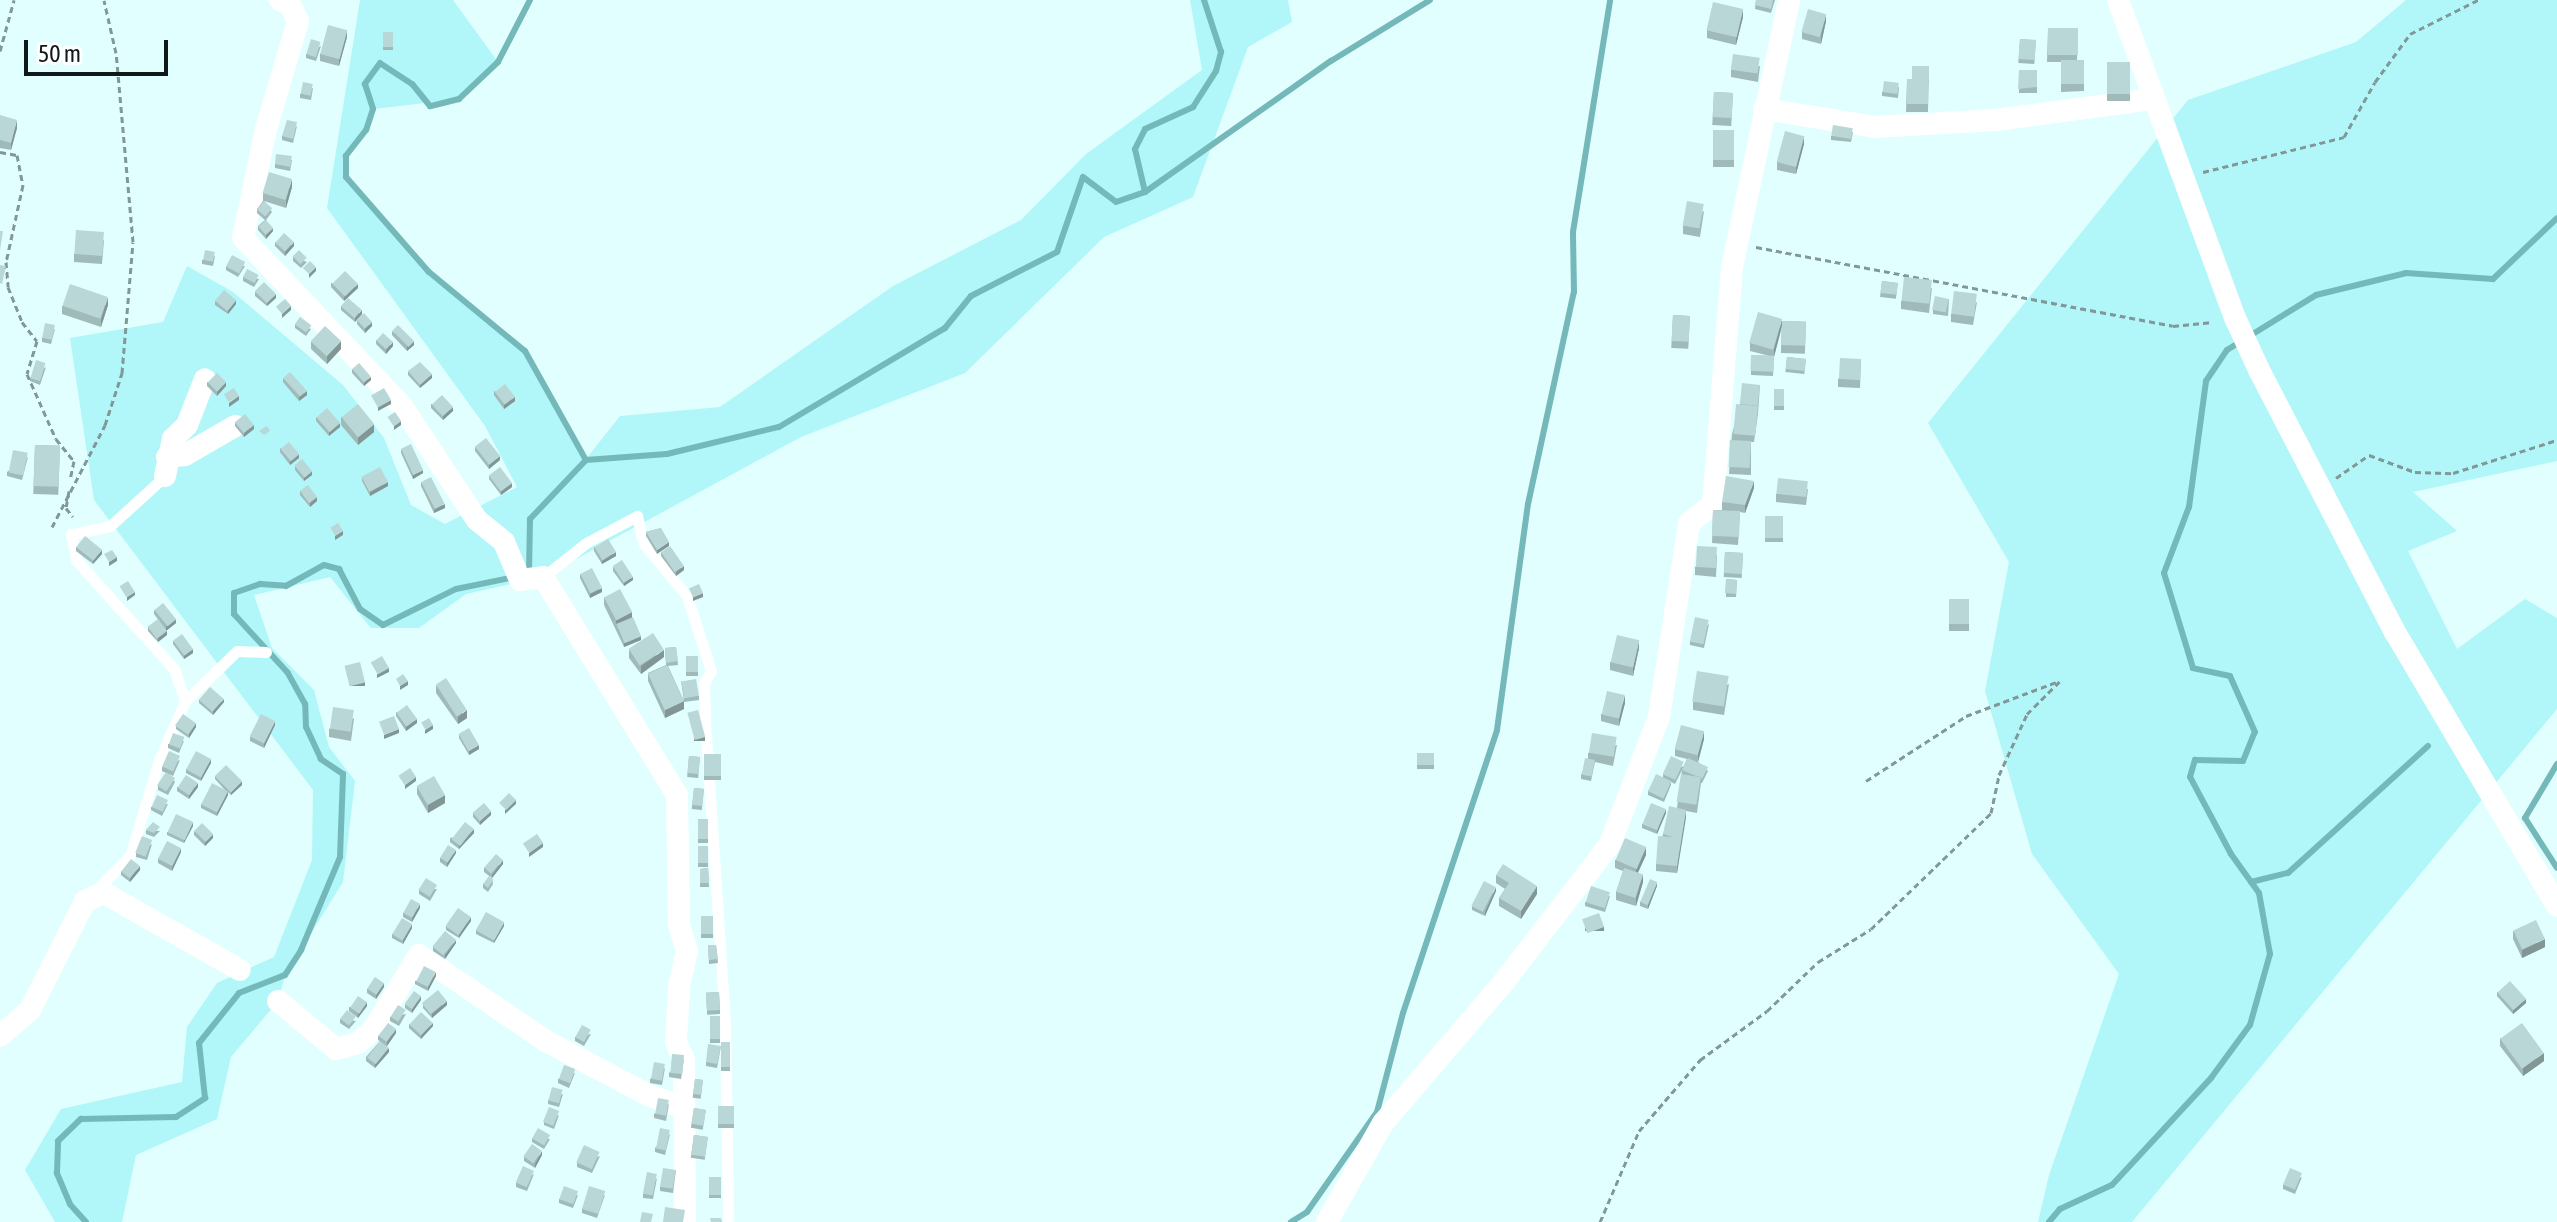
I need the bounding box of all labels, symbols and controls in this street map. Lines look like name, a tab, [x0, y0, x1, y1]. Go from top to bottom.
scale bar	[28, 24, 172, 74]
text: 50 m	[38, 40, 81, 67]

